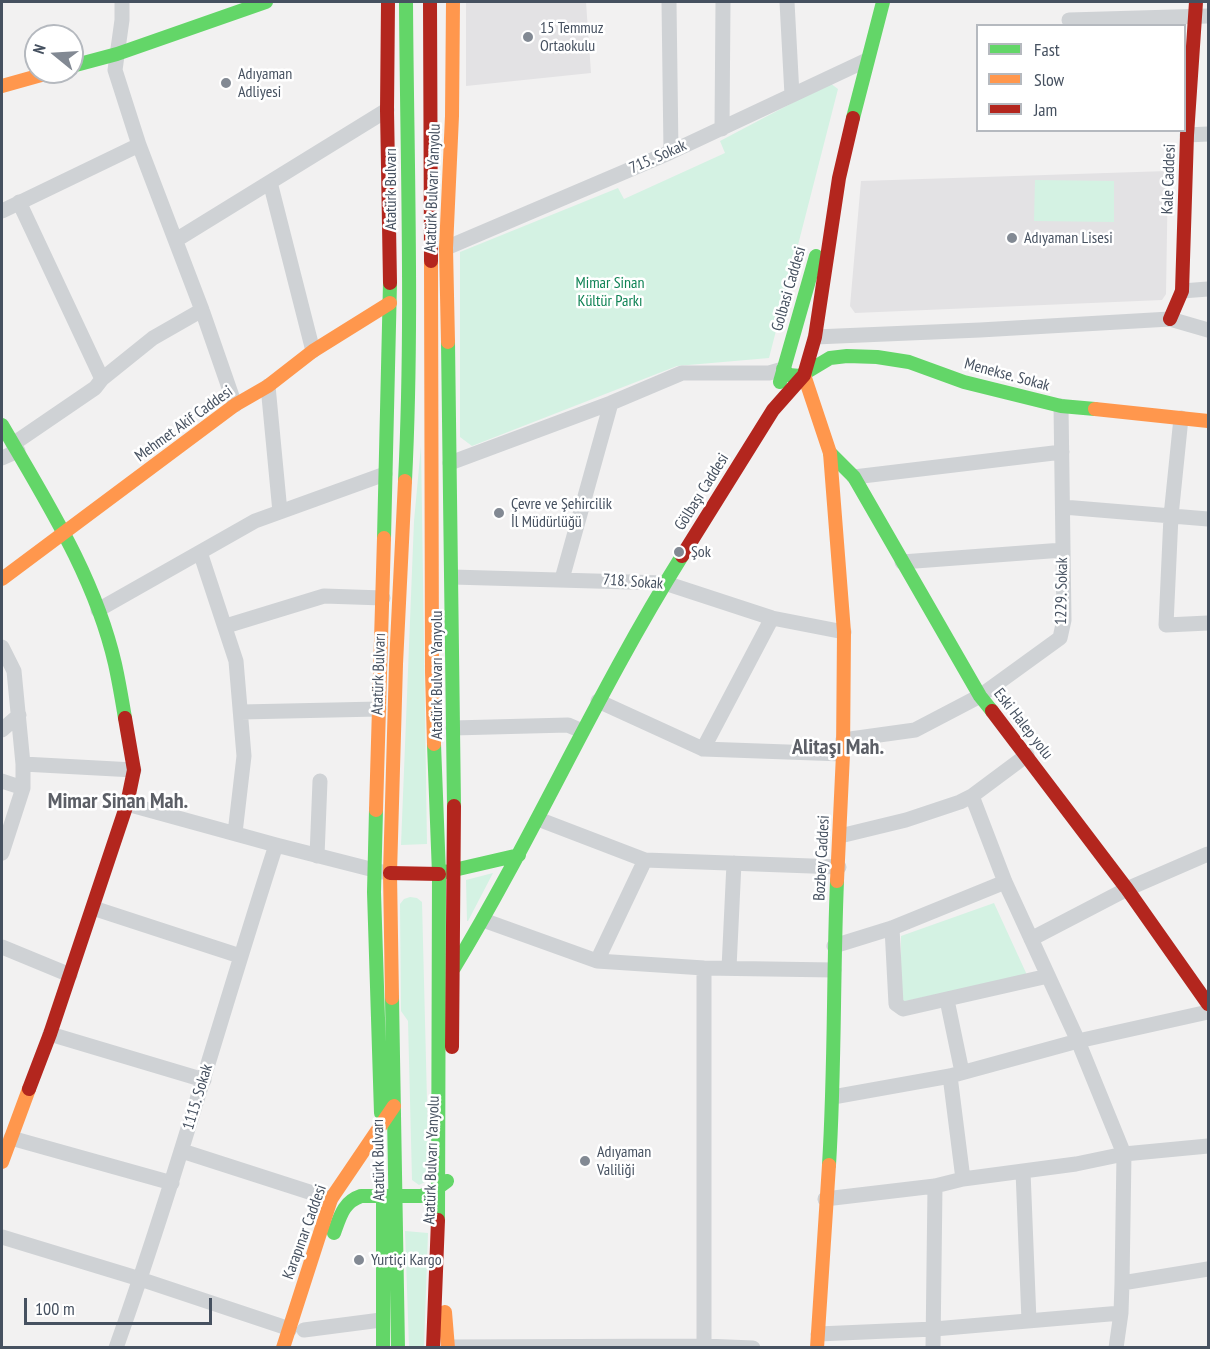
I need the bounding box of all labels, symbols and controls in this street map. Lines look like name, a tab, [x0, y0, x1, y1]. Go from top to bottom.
place label: 15 Temmuz Ortaokulu	[540, 18, 603, 56]
north arrow	[24, 24, 84, 84]
legend	[976, 24, 1186, 132]
marker: 15 Temmuz Ortaokulu	[521, 30, 535, 44]
text: Fast	[1034, 38, 1060, 61]
text: N	[28, 42, 50, 56]
place label: Adıyaman Adliyesi	[238, 64, 292, 102]
text: Slow	[1034, 68, 1064, 91]
marker: Adıyaman Adliyesi	[219, 76, 233, 90]
text: Jam	[1034, 98, 1057, 121]
street label: Atatürk Bulvarı Yanyolu	[421, 123, 445, 253]
street label: 715. Sokak	[626, 136, 690, 178]
street label: Kale Caddesi	[1158, 143, 1180, 215]
street label: Atatürk Bulvarı	[381, 148, 401, 230]
place label: Adıyaman Lisesi	[1024, 228, 1113, 248]
marker: Adıyaman Lisesi	[1005, 231, 1019, 245]
street label: Golbasi Caddesi	[768, 245, 810, 333]
park label: Mimar Sinan Kültür Parkı	[575, 273, 645, 311]
street label: Menekse. Sokak	[962, 354, 1052, 396]
street label: Mehmet Akif Caddesi	[131, 382, 237, 466]
street label: Gölbaşı Caddesi	[671, 450, 733, 534]
place label: Çevre ve Şehircilik İl Müdürlüğü	[511, 494, 612, 532]
marker: Çevre ve Şehircilik İl Müdürlüğü	[492, 506, 506, 520]
place label: Şok	[691, 542, 711, 562]
marker: Şok	[672, 545, 686, 559]
street label: 1229. Sokak	[1052, 557, 1072, 625]
street label: 718. Sokak	[602, 570, 664, 594]
street label: Atatürk Bulvarı Yanyolu	[427, 611, 447, 739]
street label: Atatürk Bulvarı	[368, 633, 390, 715]
street label: Eski Halep yolu	[989, 685, 1057, 763]
district label: Alitaşı Mah.	[792, 735, 884, 761]
district label: Mimar Sinan Mah.	[48, 789, 188, 815]
street label: Bozbey Caddesi	[810, 815, 834, 901]
street label: 1115. Sokak	[179, 1062, 217, 1132]
street label: Atatürk Bulvarı Yanyolu	[420, 1095, 444, 1225]
street label: Atatürk Bulvarı	[369, 1119, 389, 1201]
place label: Adıyaman Valiliği	[597, 1142, 651, 1180]
marker: Adıyaman Valiliği	[578, 1154, 592, 1168]
street label: Karapınar Caddesi	[279, 1182, 331, 1282]
place label: Yurtiçi Kargo	[371, 1250, 442, 1270]
marker: Yurtiçi Kargo	[352, 1253, 366, 1267]
scale bar	[27, 1286, 214, 1324]
text: 100 m	[35, 1297, 75, 1320]

